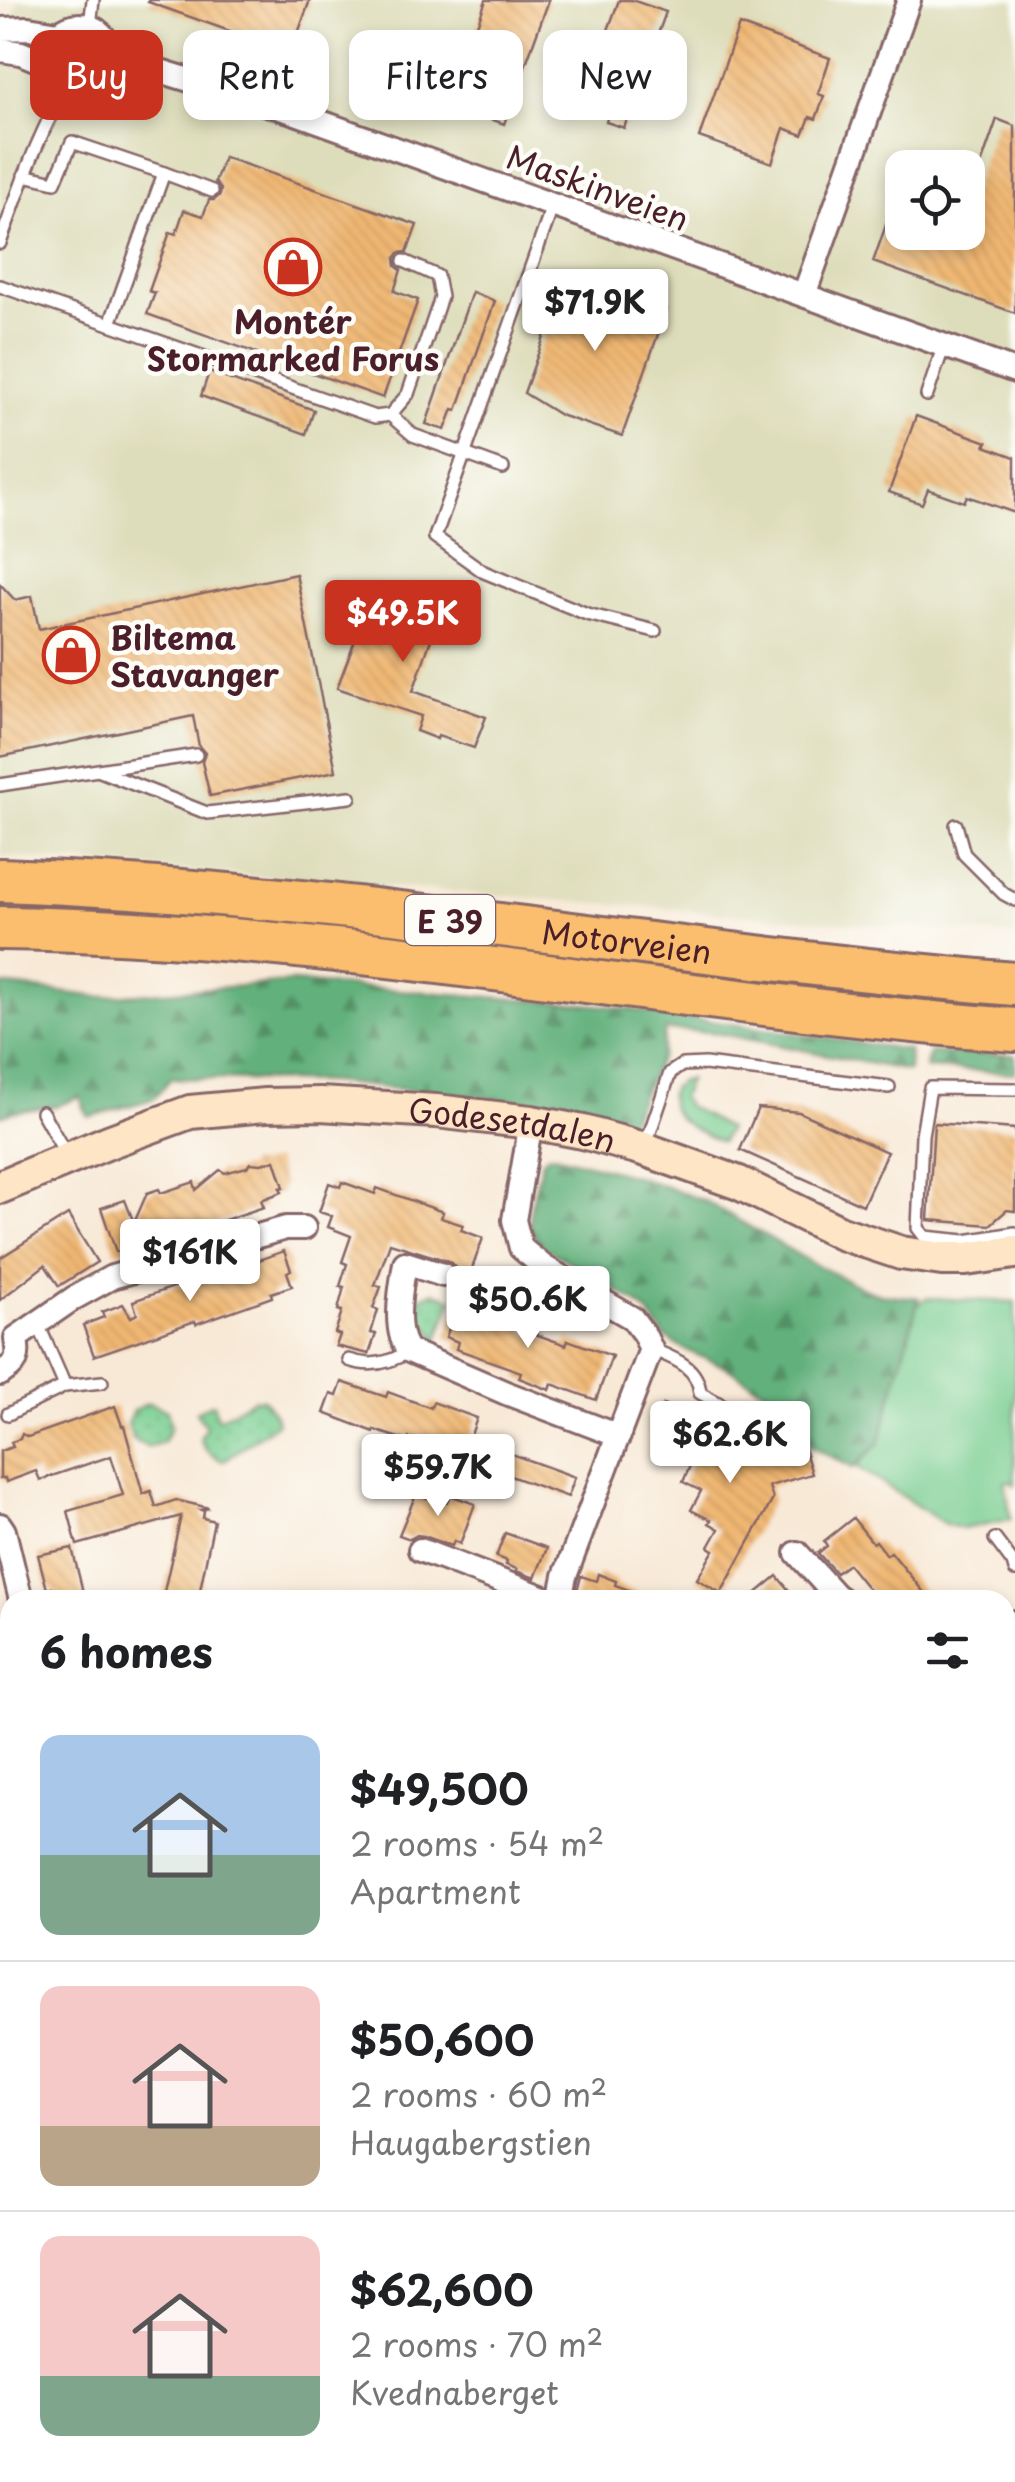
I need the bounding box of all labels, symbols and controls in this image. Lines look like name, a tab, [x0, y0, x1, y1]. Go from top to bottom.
chip: Buy	[30, 30, 163, 120]
chip: Rent	[183, 30, 329, 120]
chip: Filters	[349, 30, 523, 120]
chip: New	[543, 30, 687, 120]
street label: Maskinveien	[500, 132, 696, 242]
map controls	[885, 150, 985, 250]
button: locate	[885, 150, 985, 250]
shop icon: Montér Stormarked Forus	[263, 237, 323, 297]
pin: $71.9K	[514, 269, 676, 354]
text: $71.9K	[544, 277, 646, 325]
place label: Montér Stormarked Forus	[147, 297, 439, 382]
pin: $49.5K	[322, 580, 484, 665]
text: $49.5K	[347, 588, 459, 636]
place label: Biltema Stavanger	[110, 613, 280, 698]
shop icon: Biltema Stavanger	[41, 625, 101, 685]
road number: E 39	[405, 895, 495, 945]
street label: Motorveien	[539, 906, 715, 975]
street label: Godesetdalen	[407, 1085, 622, 1164]
pin: $161K	[120, 1219, 260, 1304]
text: $161K	[142, 1227, 238, 1275]
pin: $50.6K	[447, 1266, 609, 1351]
text: $50.6K	[469, 1274, 587, 1322]
pin: $62.6K	[649, 1401, 811, 1486]
text: $62.6K	[672, 1409, 788, 1457]
pin: $59.7K	[357, 1434, 519, 1519]
text: $59.7K	[384, 1442, 492, 1490]
text: 6 homes	[40, 1619, 213, 1682]
icon: filters	[920, 1623, 975, 1678]
text: $49,500	[350, 1756, 529, 1819]
icon: home	[120, 1775, 240, 1895]
text: 2 rooms · 54 m²	[350, 1819, 604, 1867]
text: Apartment	[350, 1867, 521, 1915]
text: $50,600	[350, 2007, 534, 2070]
icon: home	[120, 2026, 240, 2146]
text: 2 rooms · 60 m²	[350, 2070, 607, 2118]
text: Haugabergstien	[350, 2118, 592, 2166]
text: $62,600	[350, 2257, 534, 2320]
icon: home	[120, 2276, 240, 2396]
text: 2 rooms · 70 m²	[350, 2320, 603, 2368]
text: Kvednaberget	[350, 2368, 559, 2416]

